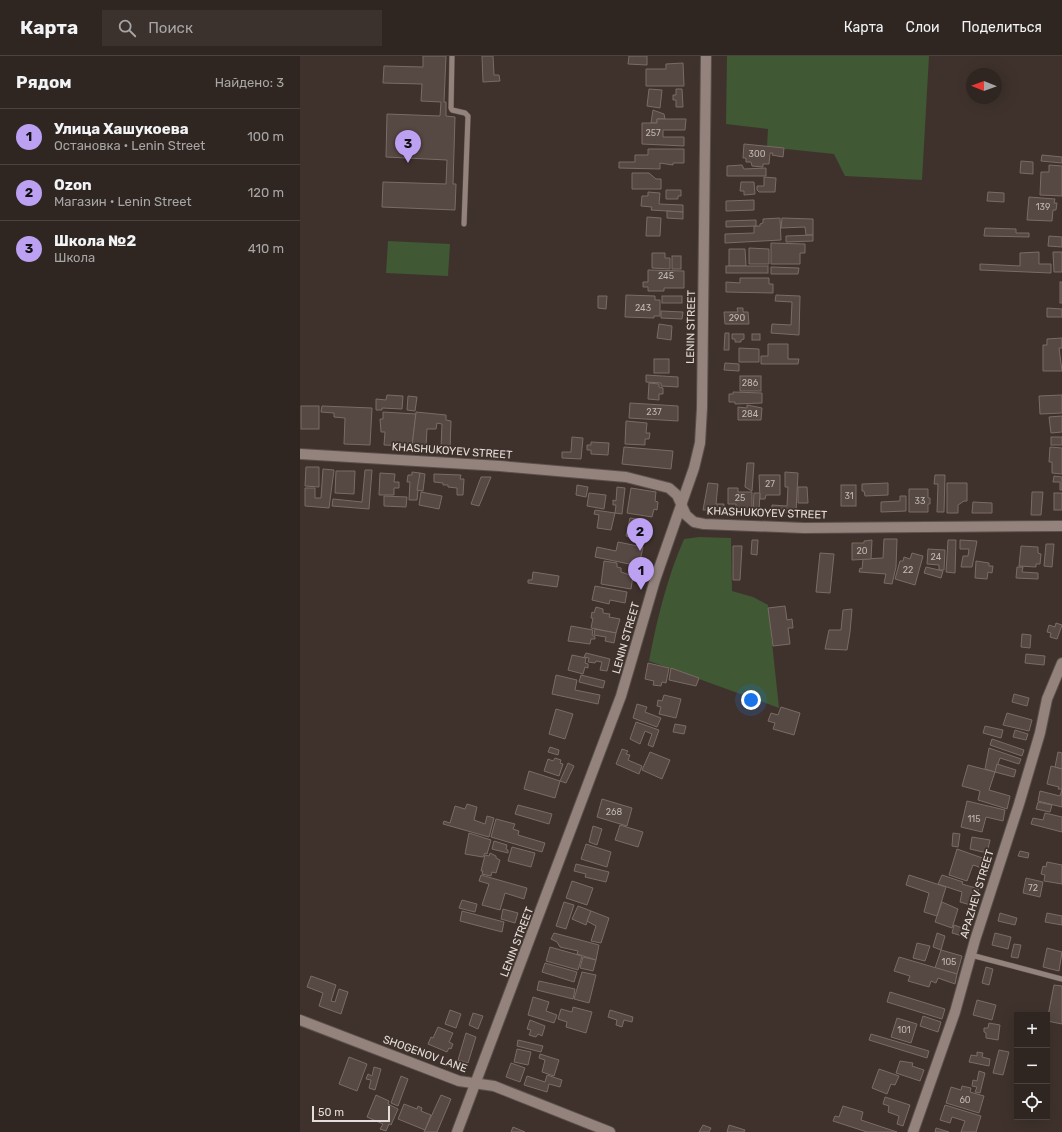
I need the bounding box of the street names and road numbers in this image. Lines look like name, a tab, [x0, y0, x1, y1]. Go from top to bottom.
street label: LENIN STREET	[684, 289, 698, 364]
street label: KHASHUKOYEV STREET	[391, 440, 513, 462]
street label: KHASHUKOYEV STREET	[706, 504, 828, 522]
street label: LENIN STREET	[610, 600, 643, 675]
street label: APAZHEV STREET	[957, 848, 997, 940]
street label: LENIN STREET	[498, 905, 537, 979]
street label: SHOGENOV LANE	[381, 1033, 469, 1075]

